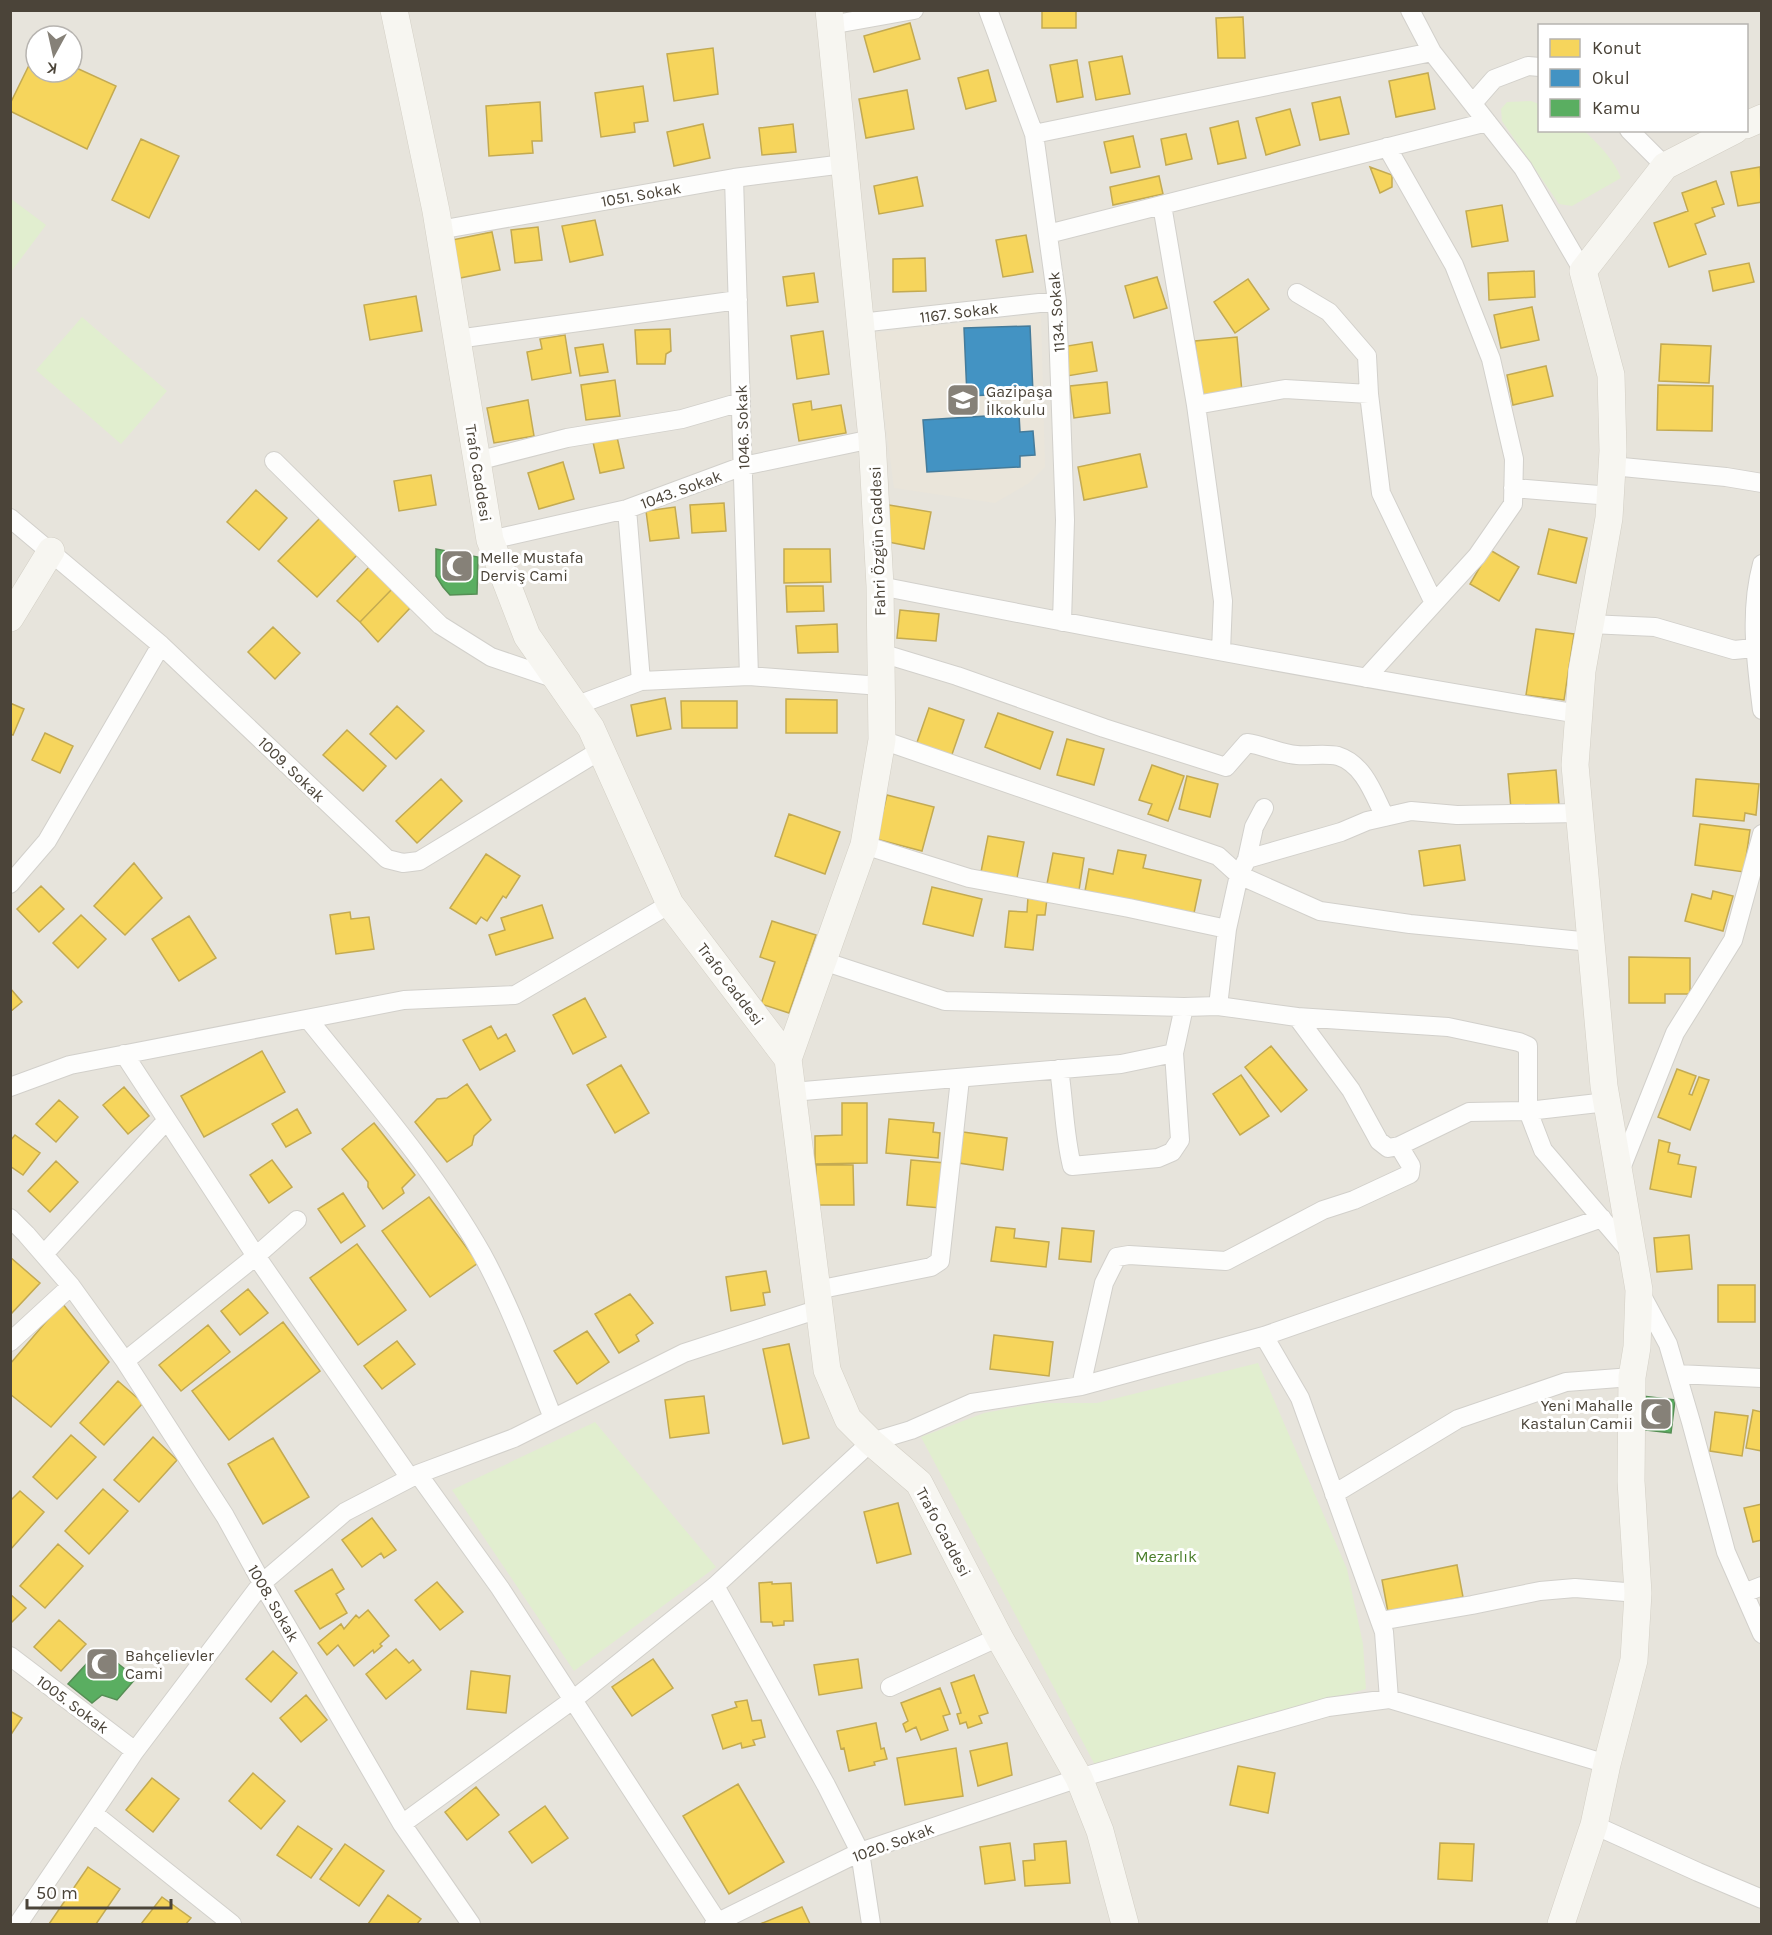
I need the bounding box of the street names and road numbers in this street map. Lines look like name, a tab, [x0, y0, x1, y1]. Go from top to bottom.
street label: 1051. Sokak	[600, 178, 683, 211]
street label: 1134. Sokak	[1044, 271, 1069, 353]
street label: 1167. Sokak	[919, 298, 1000, 327]
street label: 1046. Sokak	[732, 384, 753, 470]
street label: Trafo Caddesi	[461, 423, 496, 523]
street label: 1043. Sokak	[638, 466, 724, 513]
street label: Fahri Özgün Caddesi	[865, 466, 890, 616]
street label: 1009. Sokak	[254, 733, 329, 806]
street label: Trafo Caddesi	[693, 939, 768, 1029]
street label: Trafo Caddesi	[912, 1484, 975, 1580]
street label: 1008. Sokak	[244, 1561, 303, 1645]
street label: 1005. Sokak	[33, 1671, 112, 1738]
street label: 1020. Sokak	[850, 1819, 937, 1866]

